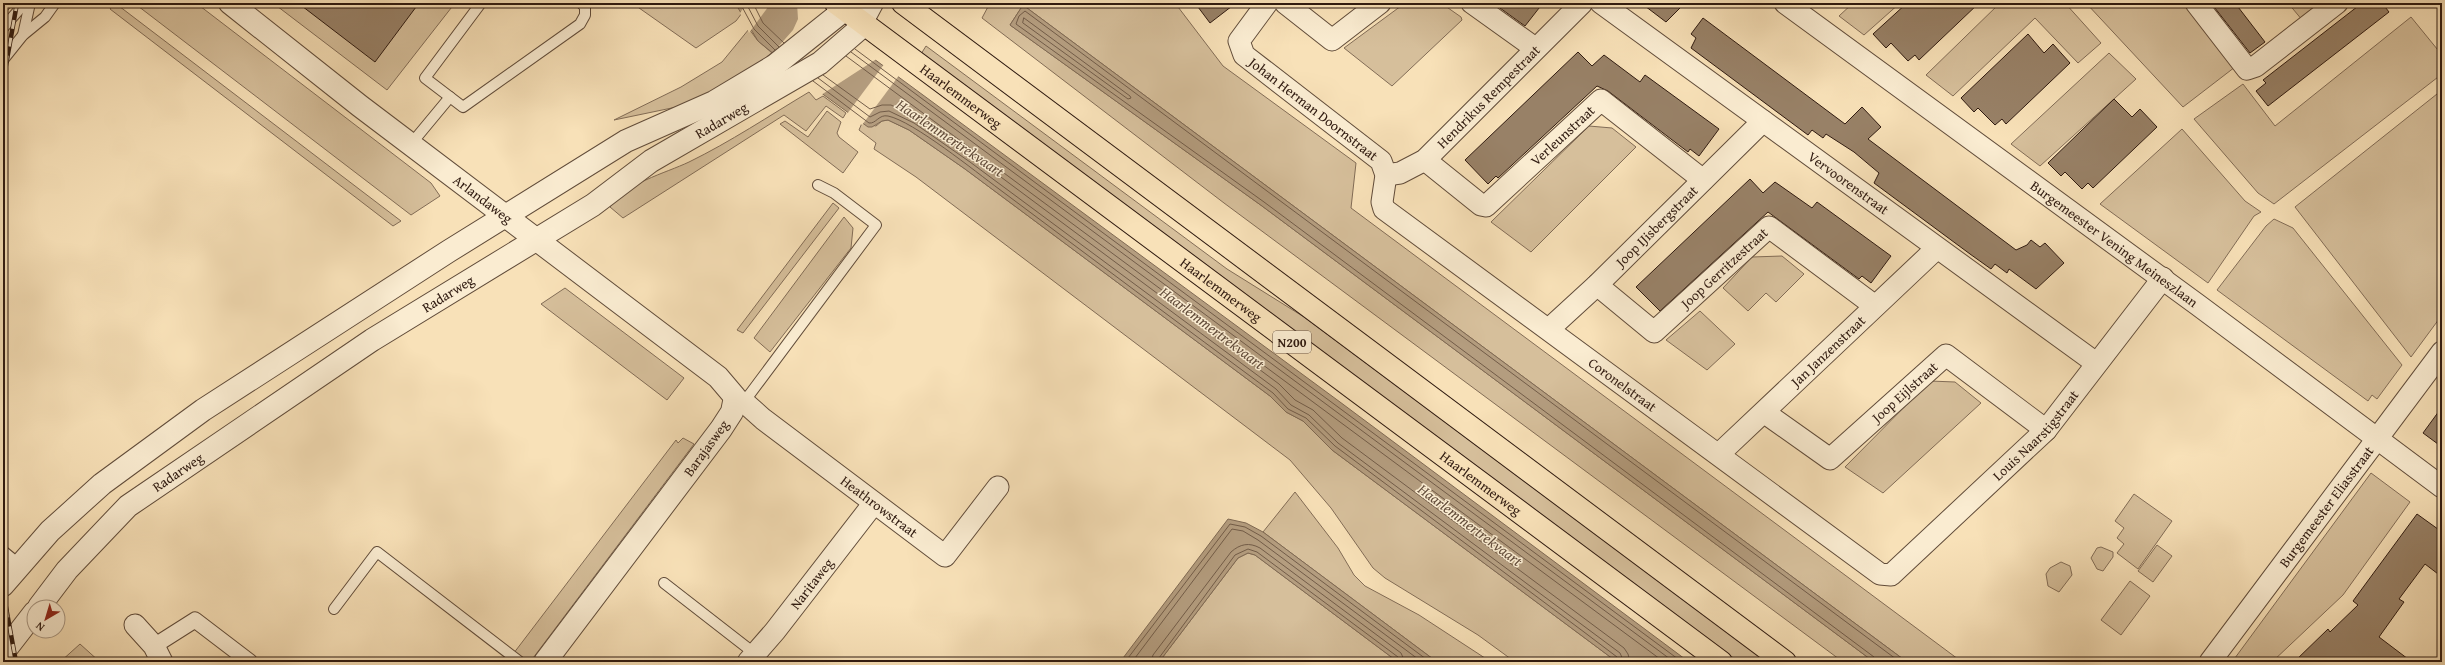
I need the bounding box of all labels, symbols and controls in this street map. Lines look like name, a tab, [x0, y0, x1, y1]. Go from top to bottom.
street label: Hendrikus Rempestraat	[1432, 40, 1545, 153]
street label: Johan Herman Doornstraat	[1243, 51, 1382, 165]
street label: Haarlemmerweg	[916, 59, 1006, 133]
water label: Haarlemmertrekvaart	[891, 93, 1008, 182]
street label: Radarweg	[691, 97, 751, 143]
street label: Verleunstraat	[1526, 101, 1599, 170]
street label: Vervoorenstraat	[1804, 147, 1893, 219]
street label: Arlandaweg	[449, 170, 517, 228]
street label: Burgemeester Vening Meineszlaan	[2026, 176, 2202, 312]
street label: Joop IJisbergstraat	[1610, 181, 1702, 273]
street label: Joop Gerritzestraat	[1675, 223, 1772, 314]
street label: Haarlemmerweg	[1176, 253, 1266, 327]
street label: Radarweg	[418, 270, 478, 317]
water label: Haarlemmertrekvaart	[1155, 281, 1269, 374]
street label: Jan Janzenstraat	[1785, 311, 1870, 393]
road number: N200	[1273, 331, 1311, 353]
street label: Coronelstraat	[1584, 353, 1661, 416]
street label: Joop Eijlstraat	[1866, 357, 1942, 428]
street label: Louis Naarstigstraat	[1988, 386, 2083, 485]
street label: Barajasweg	[679, 415, 733, 481]
street label: Burgemeester Eliasstraat	[2274, 442, 2378, 571]
street label: Haarlemmerweg	[1436, 446, 1526, 520]
street label: Radarweg	[148, 448, 207, 497]
street label: Heathrowstraat	[836, 471, 922, 542]
water label: Haarlemmertrekvaart	[1413, 478, 1527, 571]
street label: Naritaweg	[785, 554, 838, 614]
north arrow	[26, 599, 66, 639]
text: N	[32, 618, 48, 635]

